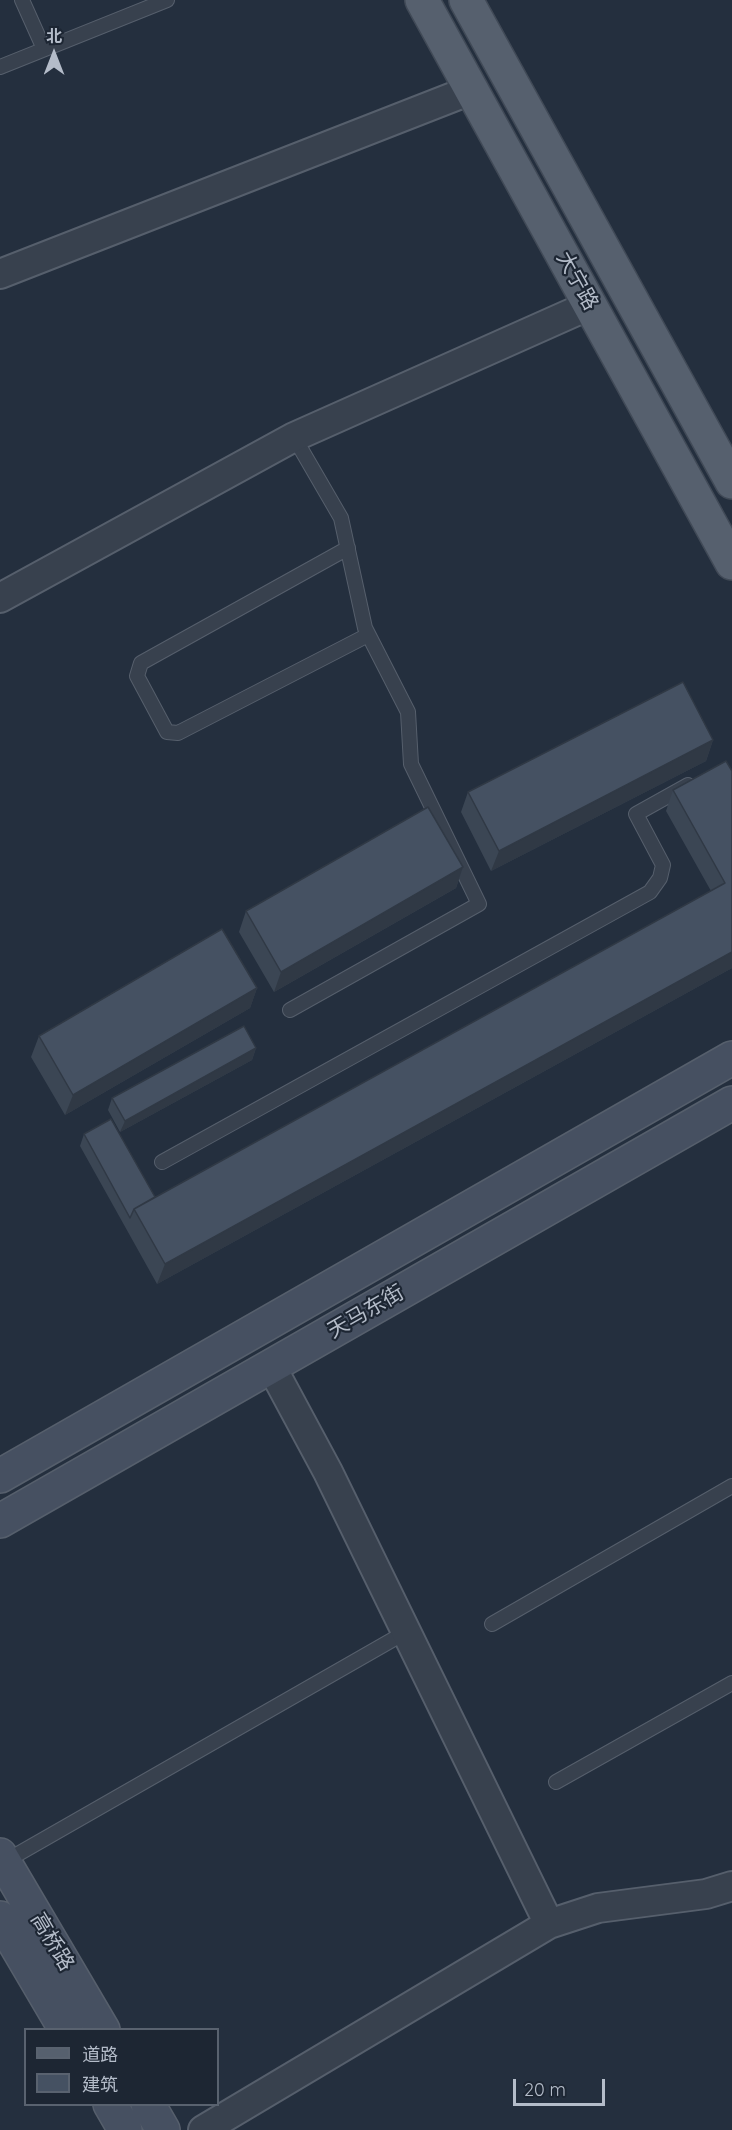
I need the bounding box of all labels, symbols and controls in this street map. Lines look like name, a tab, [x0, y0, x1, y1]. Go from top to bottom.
north arrow	[24, 24, 84, 84]
text: 北	[46, 26, 62, 46]
street label: 大宁路	[551, 247, 603, 315]
street label: 天马东街	[323, 1280, 409, 1344]
street label: 高桥路	[25, 1909, 79, 1975]
legend	[24, 2028, 219, 2106]
text: 道路	[82, 2043, 118, 2066]
scale bar	[516, 2067, 608, 2105]
text: 建筑	[82, 2073, 118, 2096]
text: 20 m	[524, 2078, 566, 2101]

